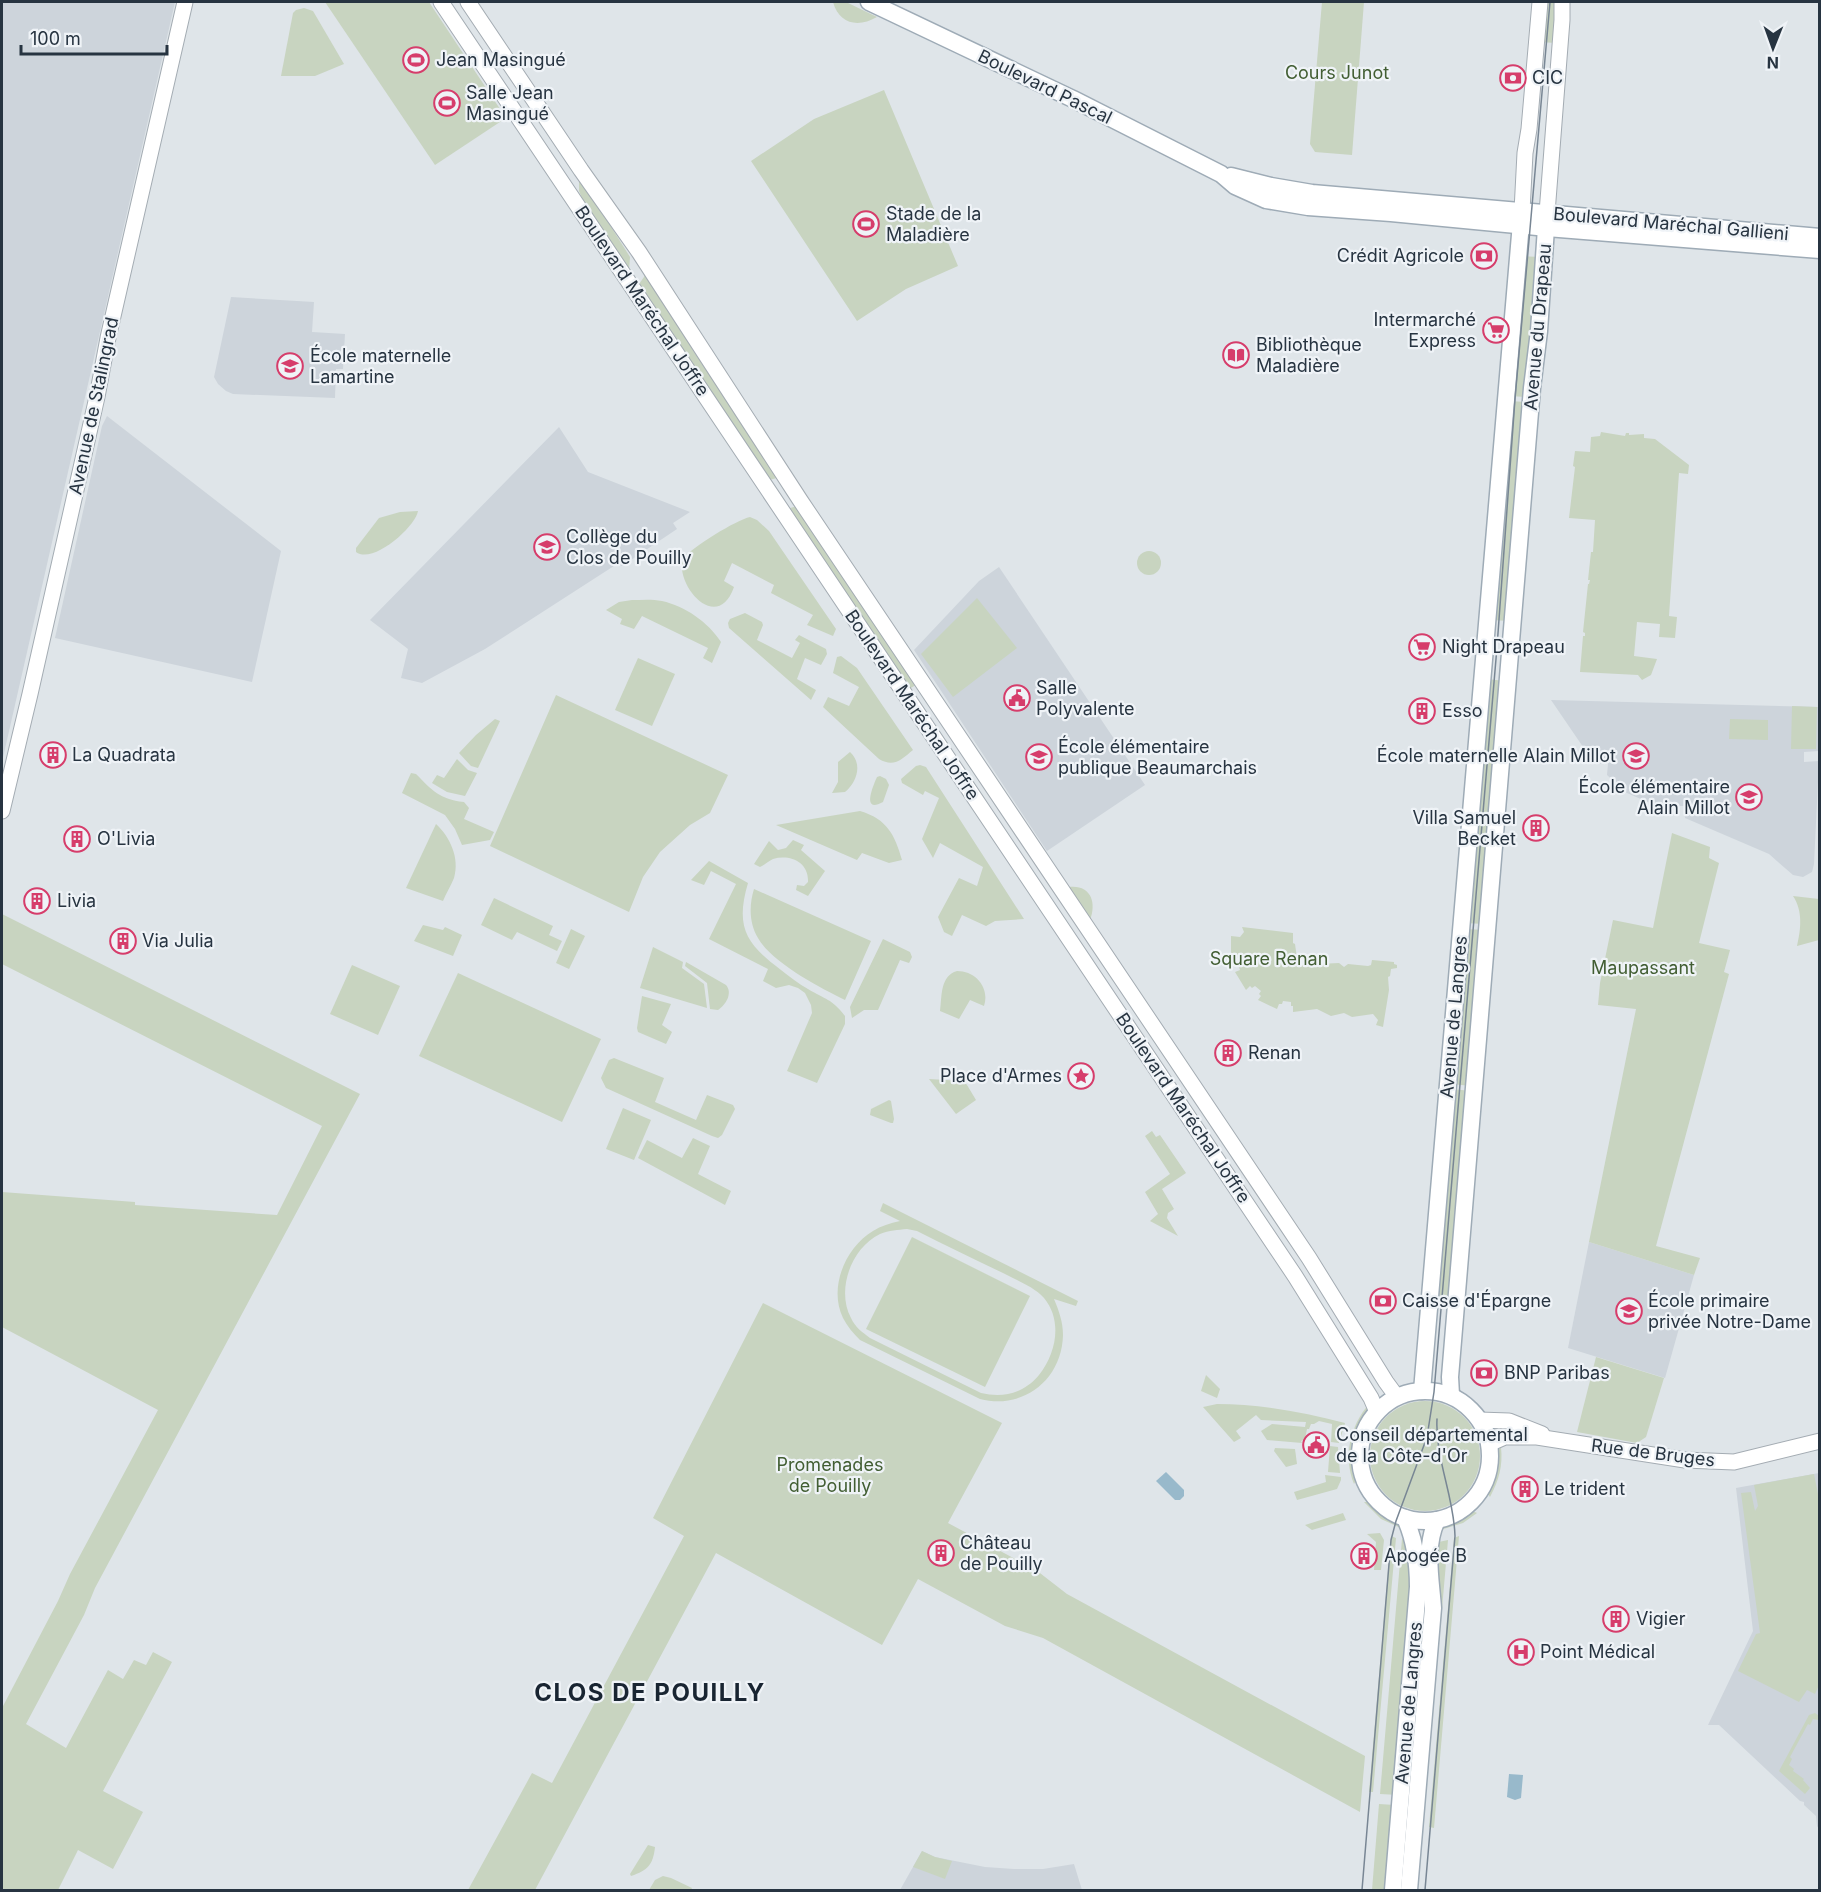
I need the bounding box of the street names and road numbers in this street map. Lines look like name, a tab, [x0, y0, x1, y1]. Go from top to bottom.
street label: Boulevard Pascal	[975, 45, 1116, 128]
street label: Boulevard Maréchal Joffre	[571, 202, 714, 400]
street label: Boulevard Maréchal Gallieni	[1552, 203, 1790, 244]
street label: Avenue du Drapeau	[1520, 243, 1555, 411]
street label: Avenue de Stalingrad	[64, 315, 123, 497]
street label: Boulevard Maréchal Joffre	[841, 606, 984, 804]
street label: Avenue de Langres	[1436, 935, 1471, 1099]
street label: Boulevard Maréchal Joffre	[1112, 1009, 1255, 1207]
street label: Rue de Bruges	[1590, 1434, 1716, 1471]
street label: Avenue de Langres	[1391, 1621, 1426, 1785]

